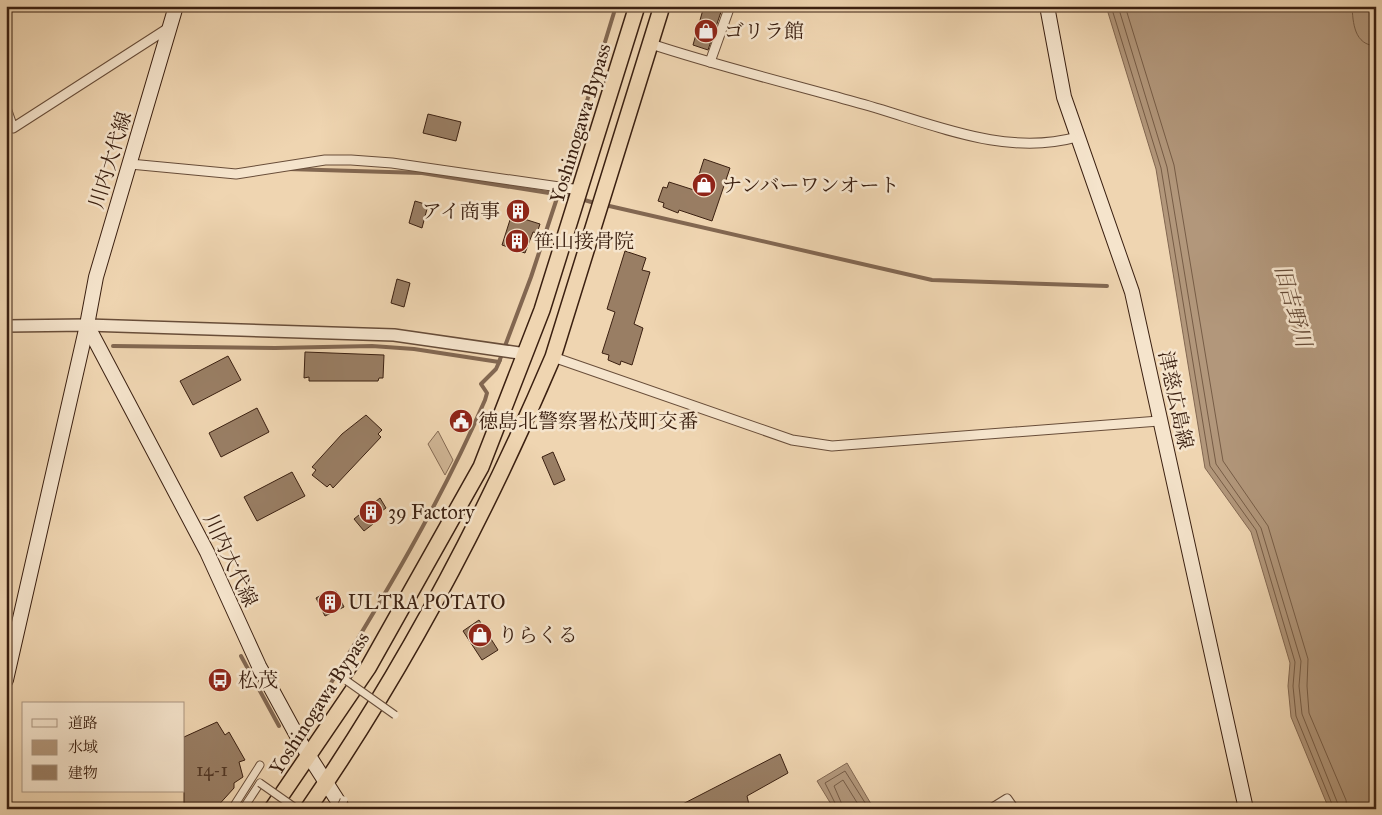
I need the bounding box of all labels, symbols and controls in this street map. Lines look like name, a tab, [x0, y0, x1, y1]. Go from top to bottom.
shop icon: ゴリラ館	[693, 18, 719, 44]
place label: ゴリラ館	[724, 19, 804, 43]
street label: Yoshinogawa Bypass	[544, 40, 617, 206]
street label: 川内大代線	[84, 109, 136, 211]
shop icon: ナンバーワンオート	[691, 172, 717, 198]
place label: ナンバーワンオート	[722, 173, 900, 197]
building icon: アイ商事	[505, 198, 531, 224]
place label: アイ商事	[422, 199, 500, 223]
building icon: 笹山接骨院	[504, 228, 530, 254]
place label: 笹山接骨院	[534, 229, 634, 253]
water label: 旧吉野川	[1269, 262, 1318, 352]
street label: 津慈広島線	[1154, 349, 1198, 451]
public building icon: 徳島北警察署松茂町交番	[448, 408, 474, 434]
place label: 徳島北警察署松茂町交番	[478, 409, 698, 433]
building icon: 39 Factory	[358, 499, 384, 525]
place label: 39 Factory	[388, 500, 475, 524]
street label: 川内大代線	[199, 510, 263, 610]
building icon: ULTRA POTATO	[317, 589, 343, 615]
place label: ULTRA POTATO	[348, 590, 506, 614]
shop icon: りらくる	[467, 622, 493, 648]
place label: りらくる	[498, 623, 578, 647]
street label: Yoshinogawa Bypass	[264, 627, 375, 779]
bus stop icon: 松茂	[207, 667, 233, 693]
place label: 松茂	[238, 668, 278, 692]
legend	[22, 702, 185, 792]
text: 道路	[68, 714, 98, 732]
text: 水域	[68, 738, 98, 756]
house number: 14-1	[196, 759, 228, 781]
text: 建物	[68, 764, 98, 782]

